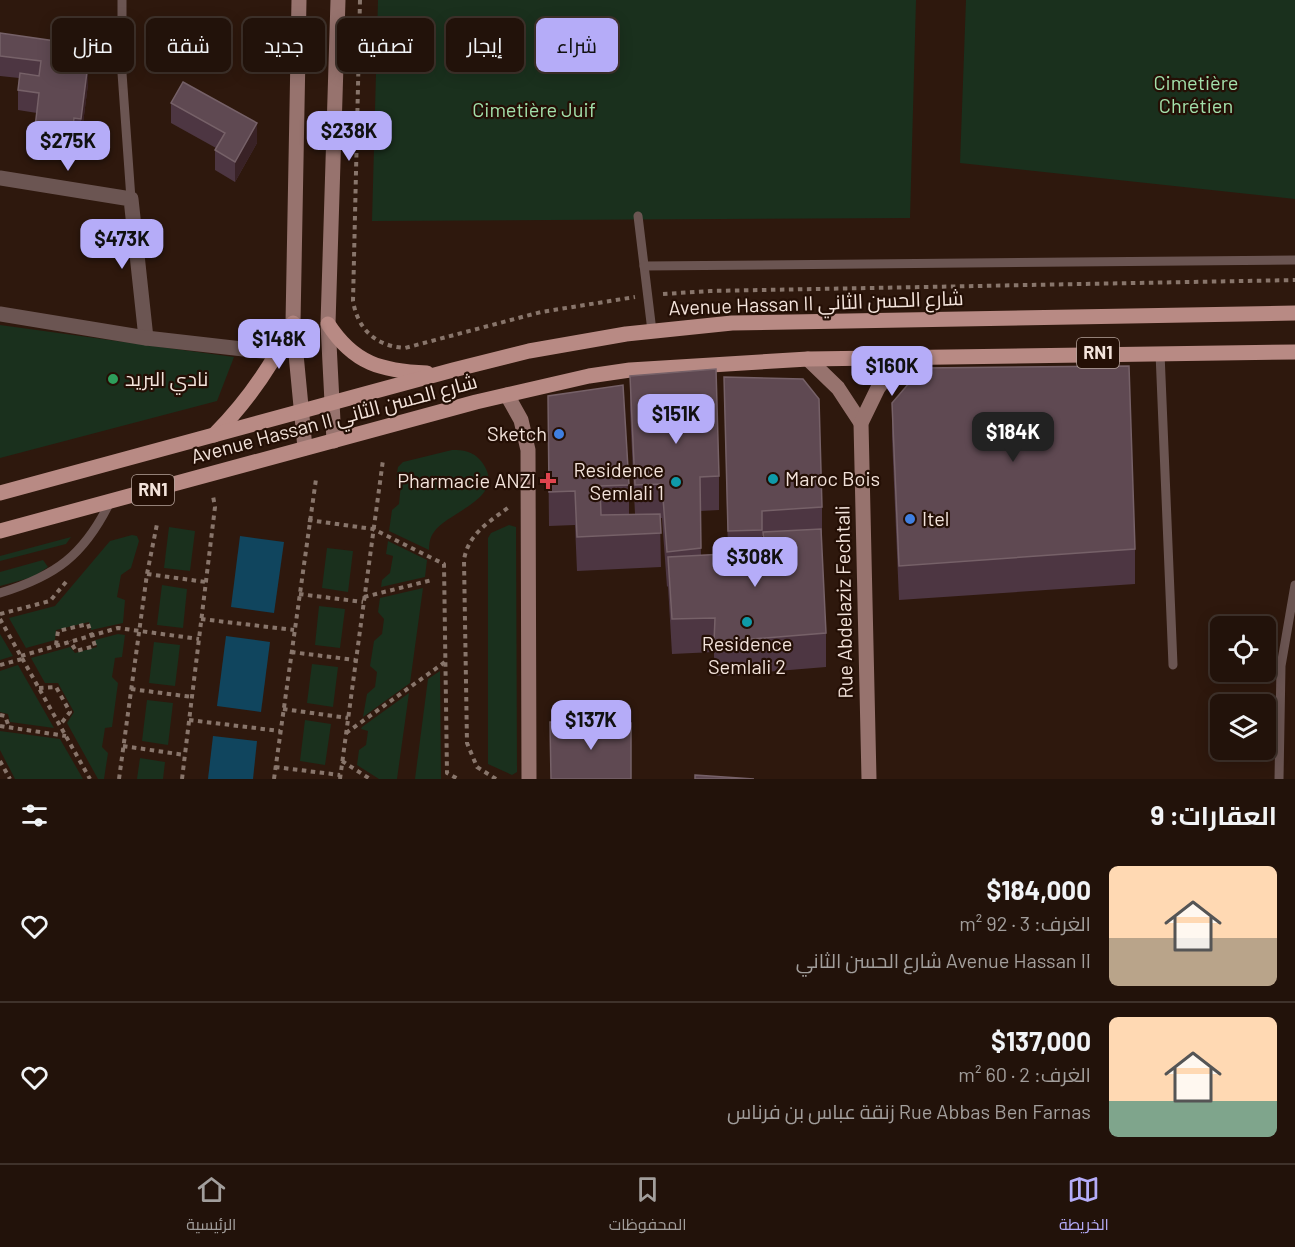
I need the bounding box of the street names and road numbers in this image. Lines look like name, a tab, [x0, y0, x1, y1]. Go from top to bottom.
street label: Avenue Hassan II شارع الحسن الثاني	[668, 285, 964, 324]
road number: RN1	[1077, 338, 1119, 368]
street label: Avenue Hassan II شارع الحسن الثاني	[188, 368, 481, 473]
road number: RN1	[132, 475, 174, 505]
street label: Rue Abdelaziz Fechtali	[829, 505, 857, 699]

